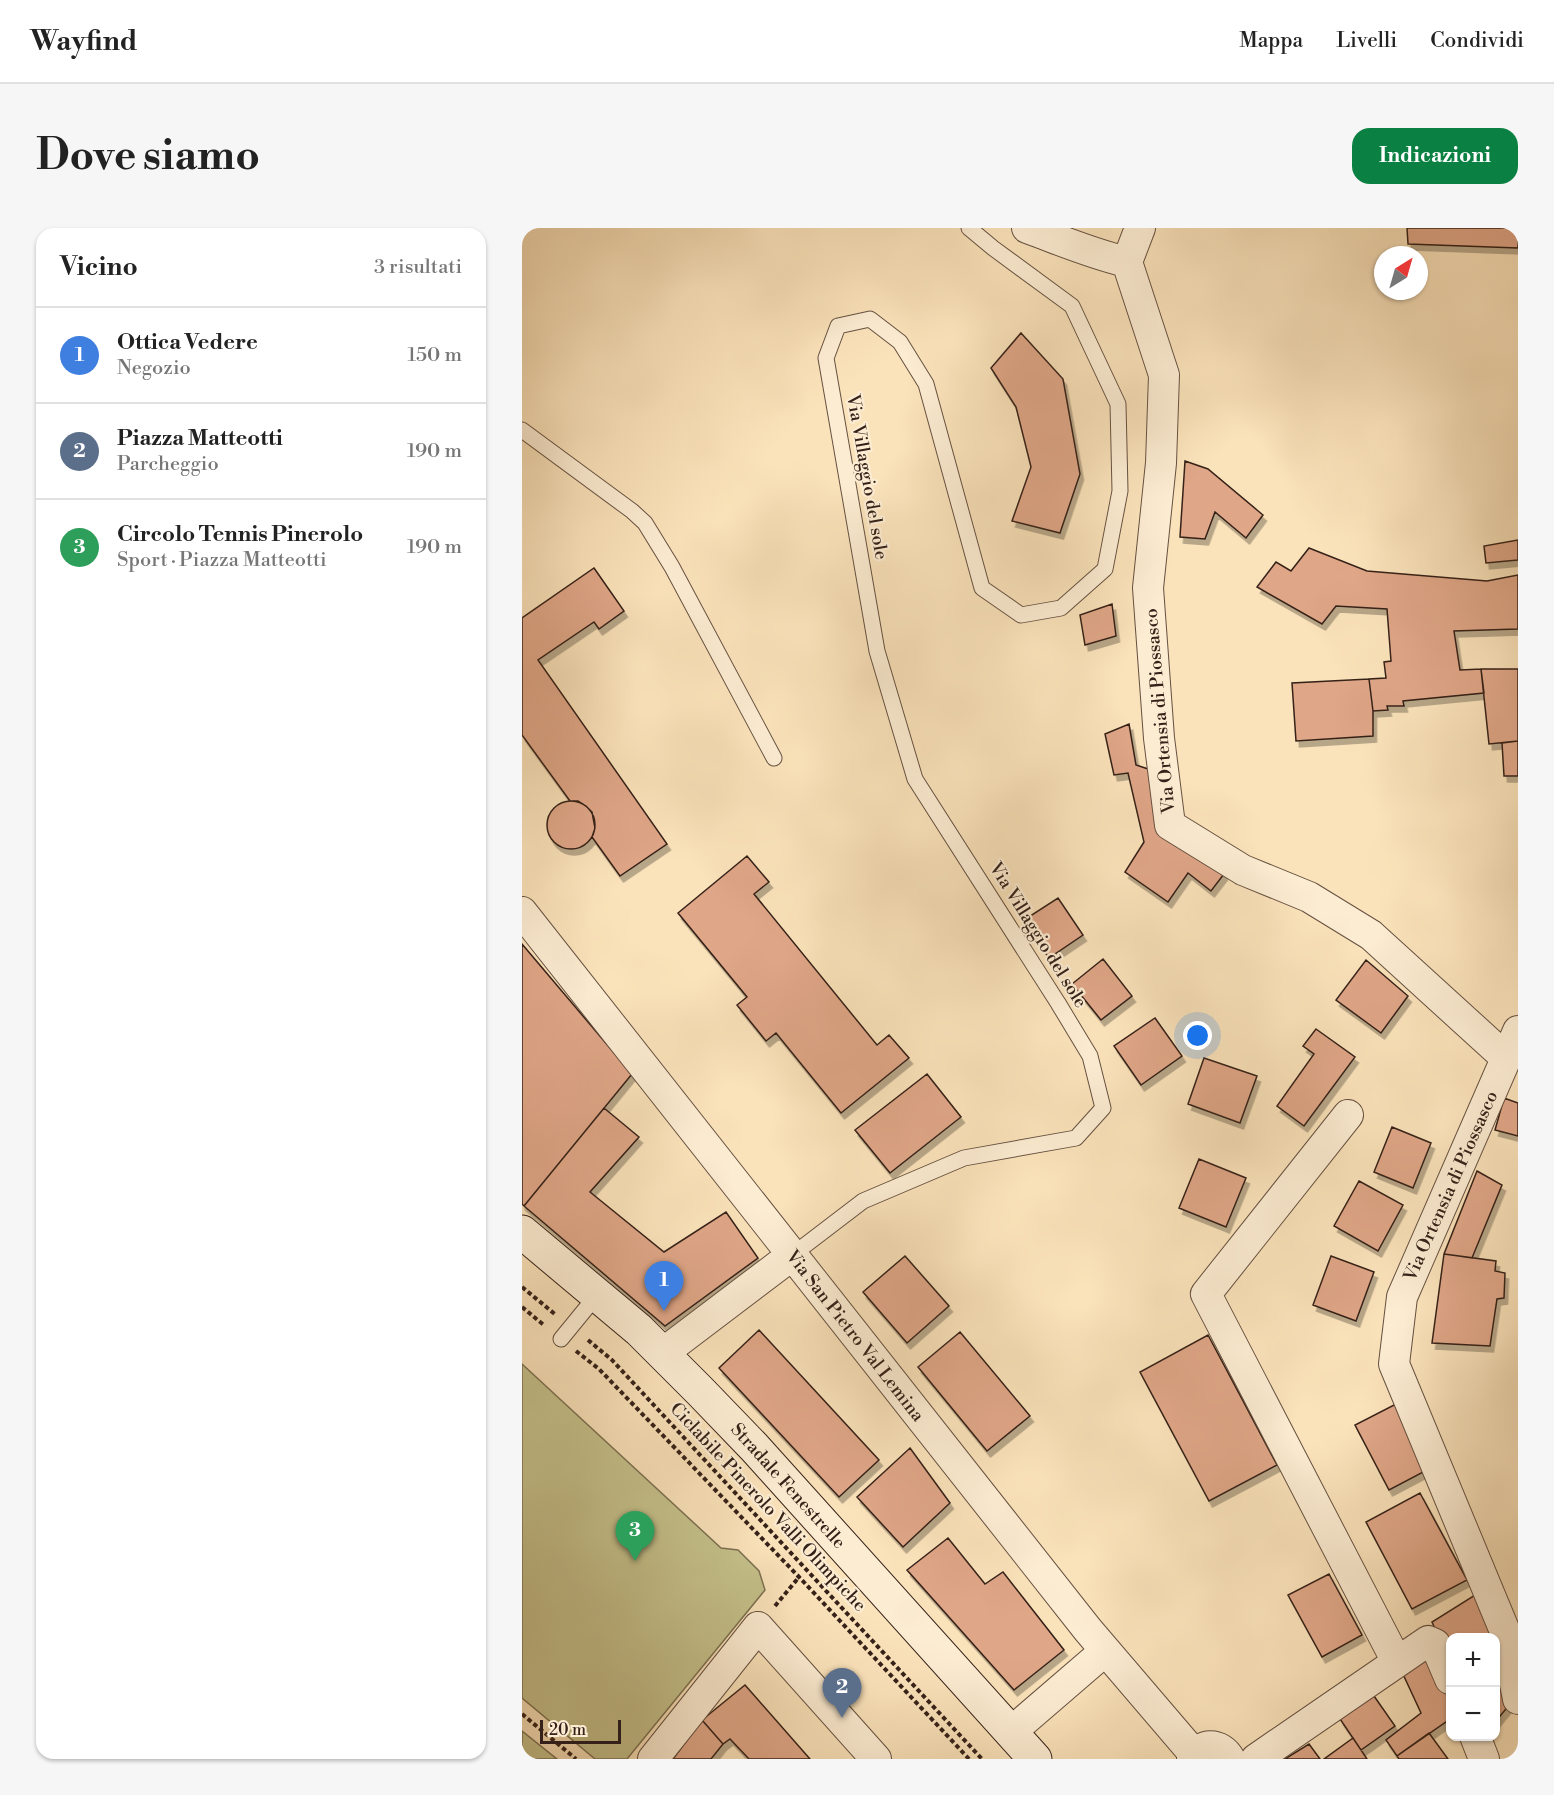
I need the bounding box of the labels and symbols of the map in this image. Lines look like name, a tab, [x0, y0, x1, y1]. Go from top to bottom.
north arrow	[1374, 246, 1428, 300]
street label: Via Villaggio del sole	[841, 392, 893, 561]
street label: Via Ortensia di Piossasco	[1140, 607, 1181, 816]
street label: Via Villaggio del sole	[983, 857, 1092, 1012]
your location	[1183, 1021, 1212, 1050]
street label: Via Ortensia di Piossasco	[1398, 1087, 1503, 1286]
street label: Via San Pietro Val Lemina	[780, 1245, 930, 1427]
pin: 1	[644, 1262, 684, 1311]
street label: Ciclabile Pinerolo Valli Olimpiche	[665, 1398, 871, 1616]
street label: Stradale Fenestrelle	[725, 1418, 851, 1554]
pin: 3	[616, 1512, 654, 1561]
pin: 2	[822, 1668, 862, 1718]
scale bar	[540, 1717, 621, 1744]

